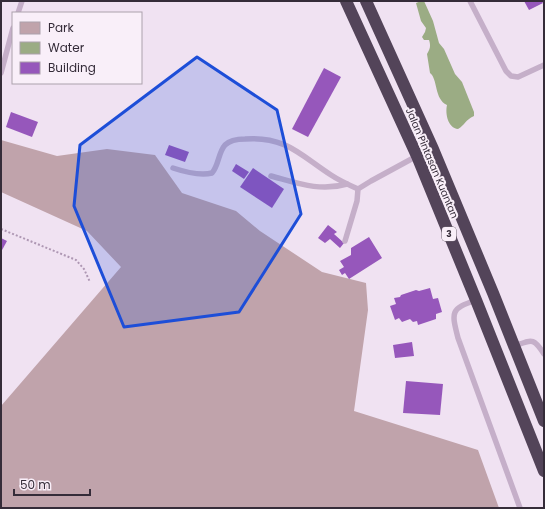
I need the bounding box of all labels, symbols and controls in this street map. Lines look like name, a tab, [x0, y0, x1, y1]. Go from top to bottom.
legend	[12, 12, 142, 84]
text: Park	[48, 19, 75, 36]
text: Water	[48, 39, 85, 56]
text: Building	[48, 59, 96, 76]
street label: Jalan Pintasan Kuantan	[402, 105, 462, 221]
road number: 3	[442, 227, 456, 241]
scale bar	[14, 471, 90, 497]
text: 50 m	[20, 476, 51, 493]

